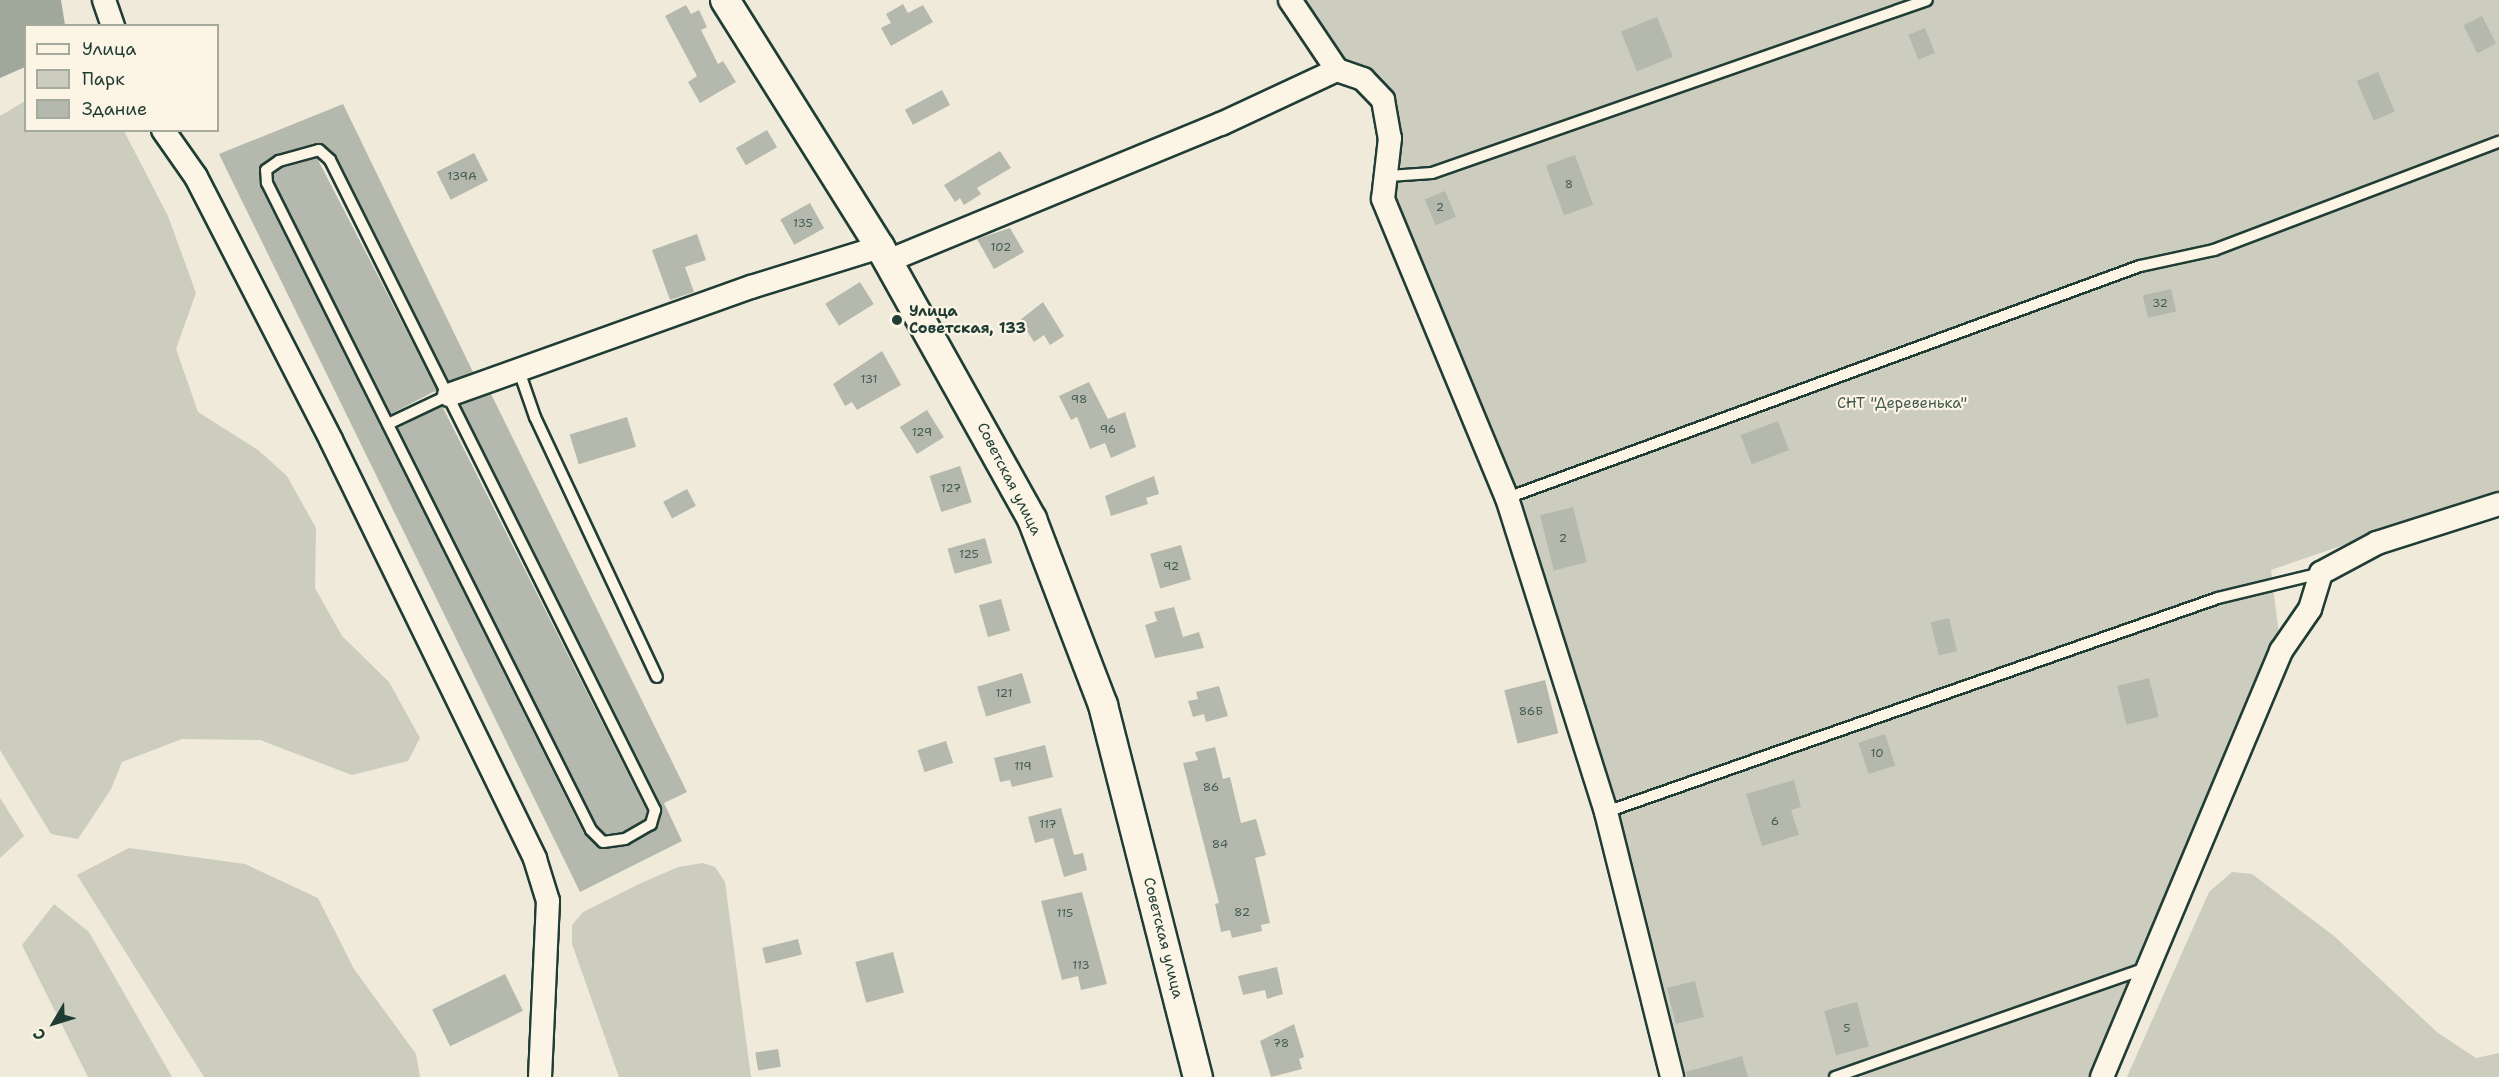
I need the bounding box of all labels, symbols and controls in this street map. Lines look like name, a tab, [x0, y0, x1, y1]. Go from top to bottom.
legend	[24, 24, 219, 132]
text: Улица	[82, 37, 136, 61]
text: Парк	[82, 67, 125, 91]
text: Здание	[82, 97, 147, 121]
house number: 139А	[447, 170, 477, 184]
house number: 8	[1565, 178, 1573, 192]
house number: 2	[1436, 201, 1444, 215]
house number: 135	[793, 217, 813, 231]
house number: 102	[991, 241, 1011, 255]
house number: 32	[2152, 297, 2168, 311]
place label: Улица Советская, 133	[909, 302, 1026, 337]
marker: Улица Советская, 133	[890, 313, 904, 327]
house number: 131	[860, 373, 878, 387]
house number: 98	[1071, 393, 1087, 407]
park label: СНТ "Деревенька"	[1837, 395, 1967, 413]
street label: Советская улица	[973, 420, 1045, 538]
house number: 96	[1100, 423, 1116, 437]
house number: 129	[912, 426, 932, 440]
house number: 127	[941, 482, 961, 496]
house number: 2	[1559, 532, 1567, 546]
house number: 125	[959, 548, 979, 562]
house number: 92	[1163, 560, 1179, 574]
house number: 121	[995, 687, 1013, 701]
house number: 86Б	[1519, 705, 1543, 719]
house number: 10	[1870, 747, 1884, 761]
house number: 119	[1014, 760, 1032, 774]
house number: 86	[1203, 781, 1219, 795]
house number: 6	[1771, 815, 1779, 829]
house number: 117	[1039, 818, 1057, 832]
house number: 84	[1212, 838, 1228, 852]
street label: Советская улица	[1139, 876, 1187, 1000]
house number: 82	[1234, 906, 1250, 920]
house number: 115	[1057, 907, 1073, 921]
house number: 113	[1072, 959, 1090, 973]
north arrow	[24, 993, 84, 1053]
house number: 5	[1843, 1022, 1851, 1036]
text: С	[28, 1024, 51, 1045]
house number: 78	[1273, 1037, 1289, 1051]

